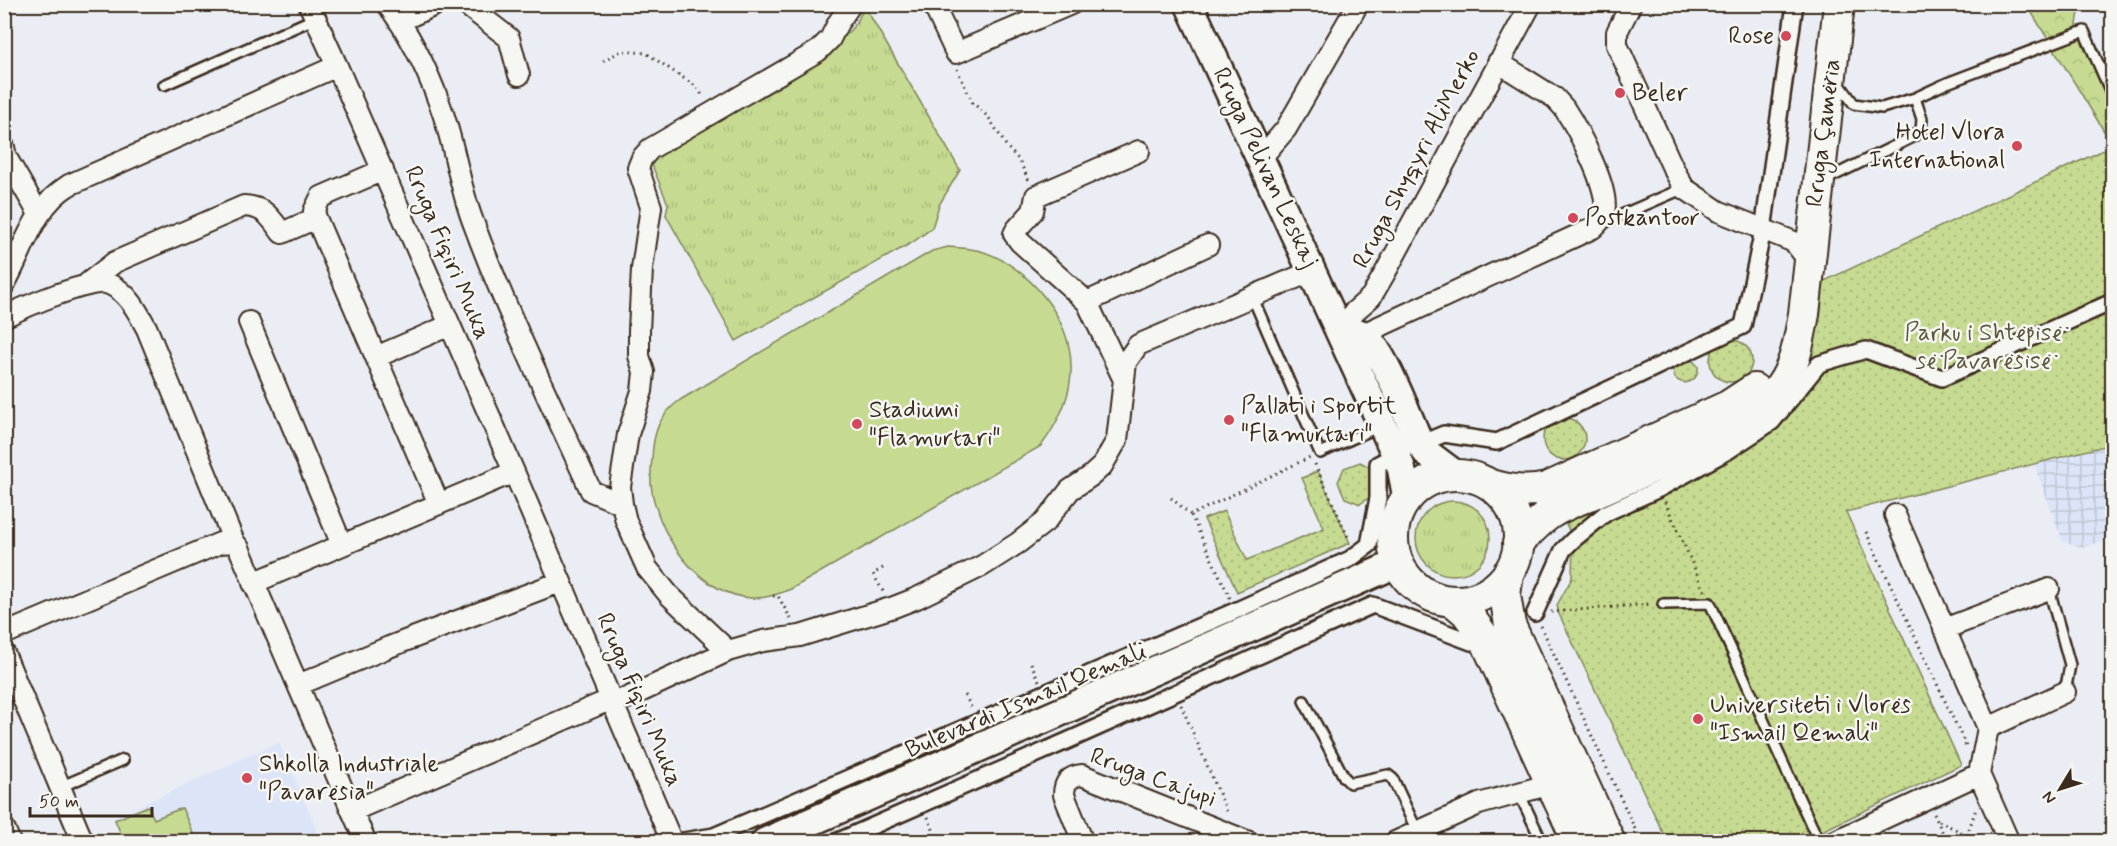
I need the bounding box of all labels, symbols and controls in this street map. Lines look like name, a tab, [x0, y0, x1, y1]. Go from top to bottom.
place label: Rose	[1728, 21, 1774, 52]
marker: Rose	[1779, 29, 1793, 43]
street label: Rruga Shyqyri AliMerko	[1346, 44, 1490, 275]
street label: Rruga Çamëria	[1800, 57, 1850, 209]
street label: Rruga Pelivan Leskaj	[1203, 63, 1325, 274]
place label: Beler	[1632, 78, 1688, 109]
marker: Beler	[1613, 86, 1627, 100]
place label: Hotel Vlora International	[1869, 117, 2005, 176]
marker: Hotel Vlora International	[2010, 139, 2024, 153]
street label: Rruga Fiqiri Muka	[395, 161, 498, 345]
place label: Postkantoor	[1585, 203, 1700, 234]
marker: Postkantoor	[1566, 211, 1580, 225]
park label: Parku i Shtëpisë së Pavarësisë	[1905, 318, 2069, 377]
place label: Pallati i Sportit "Flamurtari"	[1241, 391, 1397, 450]
place label: Stadiumi "Flamurtari"	[869, 395, 1001, 454]
marker: Pallati i Sportit "Flamurtari"	[1222, 413, 1236, 427]
marker: Stadiumi "Flamurtari"	[850, 417, 864, 431]
street label: Rruga Fiqiri Muka	[587, 608, 690, 792]
street label: Bulevardi Ismail Qemali	[901, 636, 1151, 766]
place label: Universiteti i Vlorës "Ismail Qemali"	[1710, 690, 1911, 749]
marker: Universiteti i Vlorës "Ismail Qemali"	[1691, 712, 1705, 726]
street label: Rruga Cajupi	[1085, 741, 1220, 817]
place label: Shkolla Industriale "Pavarësia"	[259, 749, 439, 808]
north arrow	[2030, 759, 2090, 819]
marker: Shkolla Industriale "Pavarësia"	[240, 771, 254, 785]
scale bar	[30, 780, 152, 818]
text: N	[2038, 787, 2061, 808]
text: 50 m	[39, 790, 79, 814]

